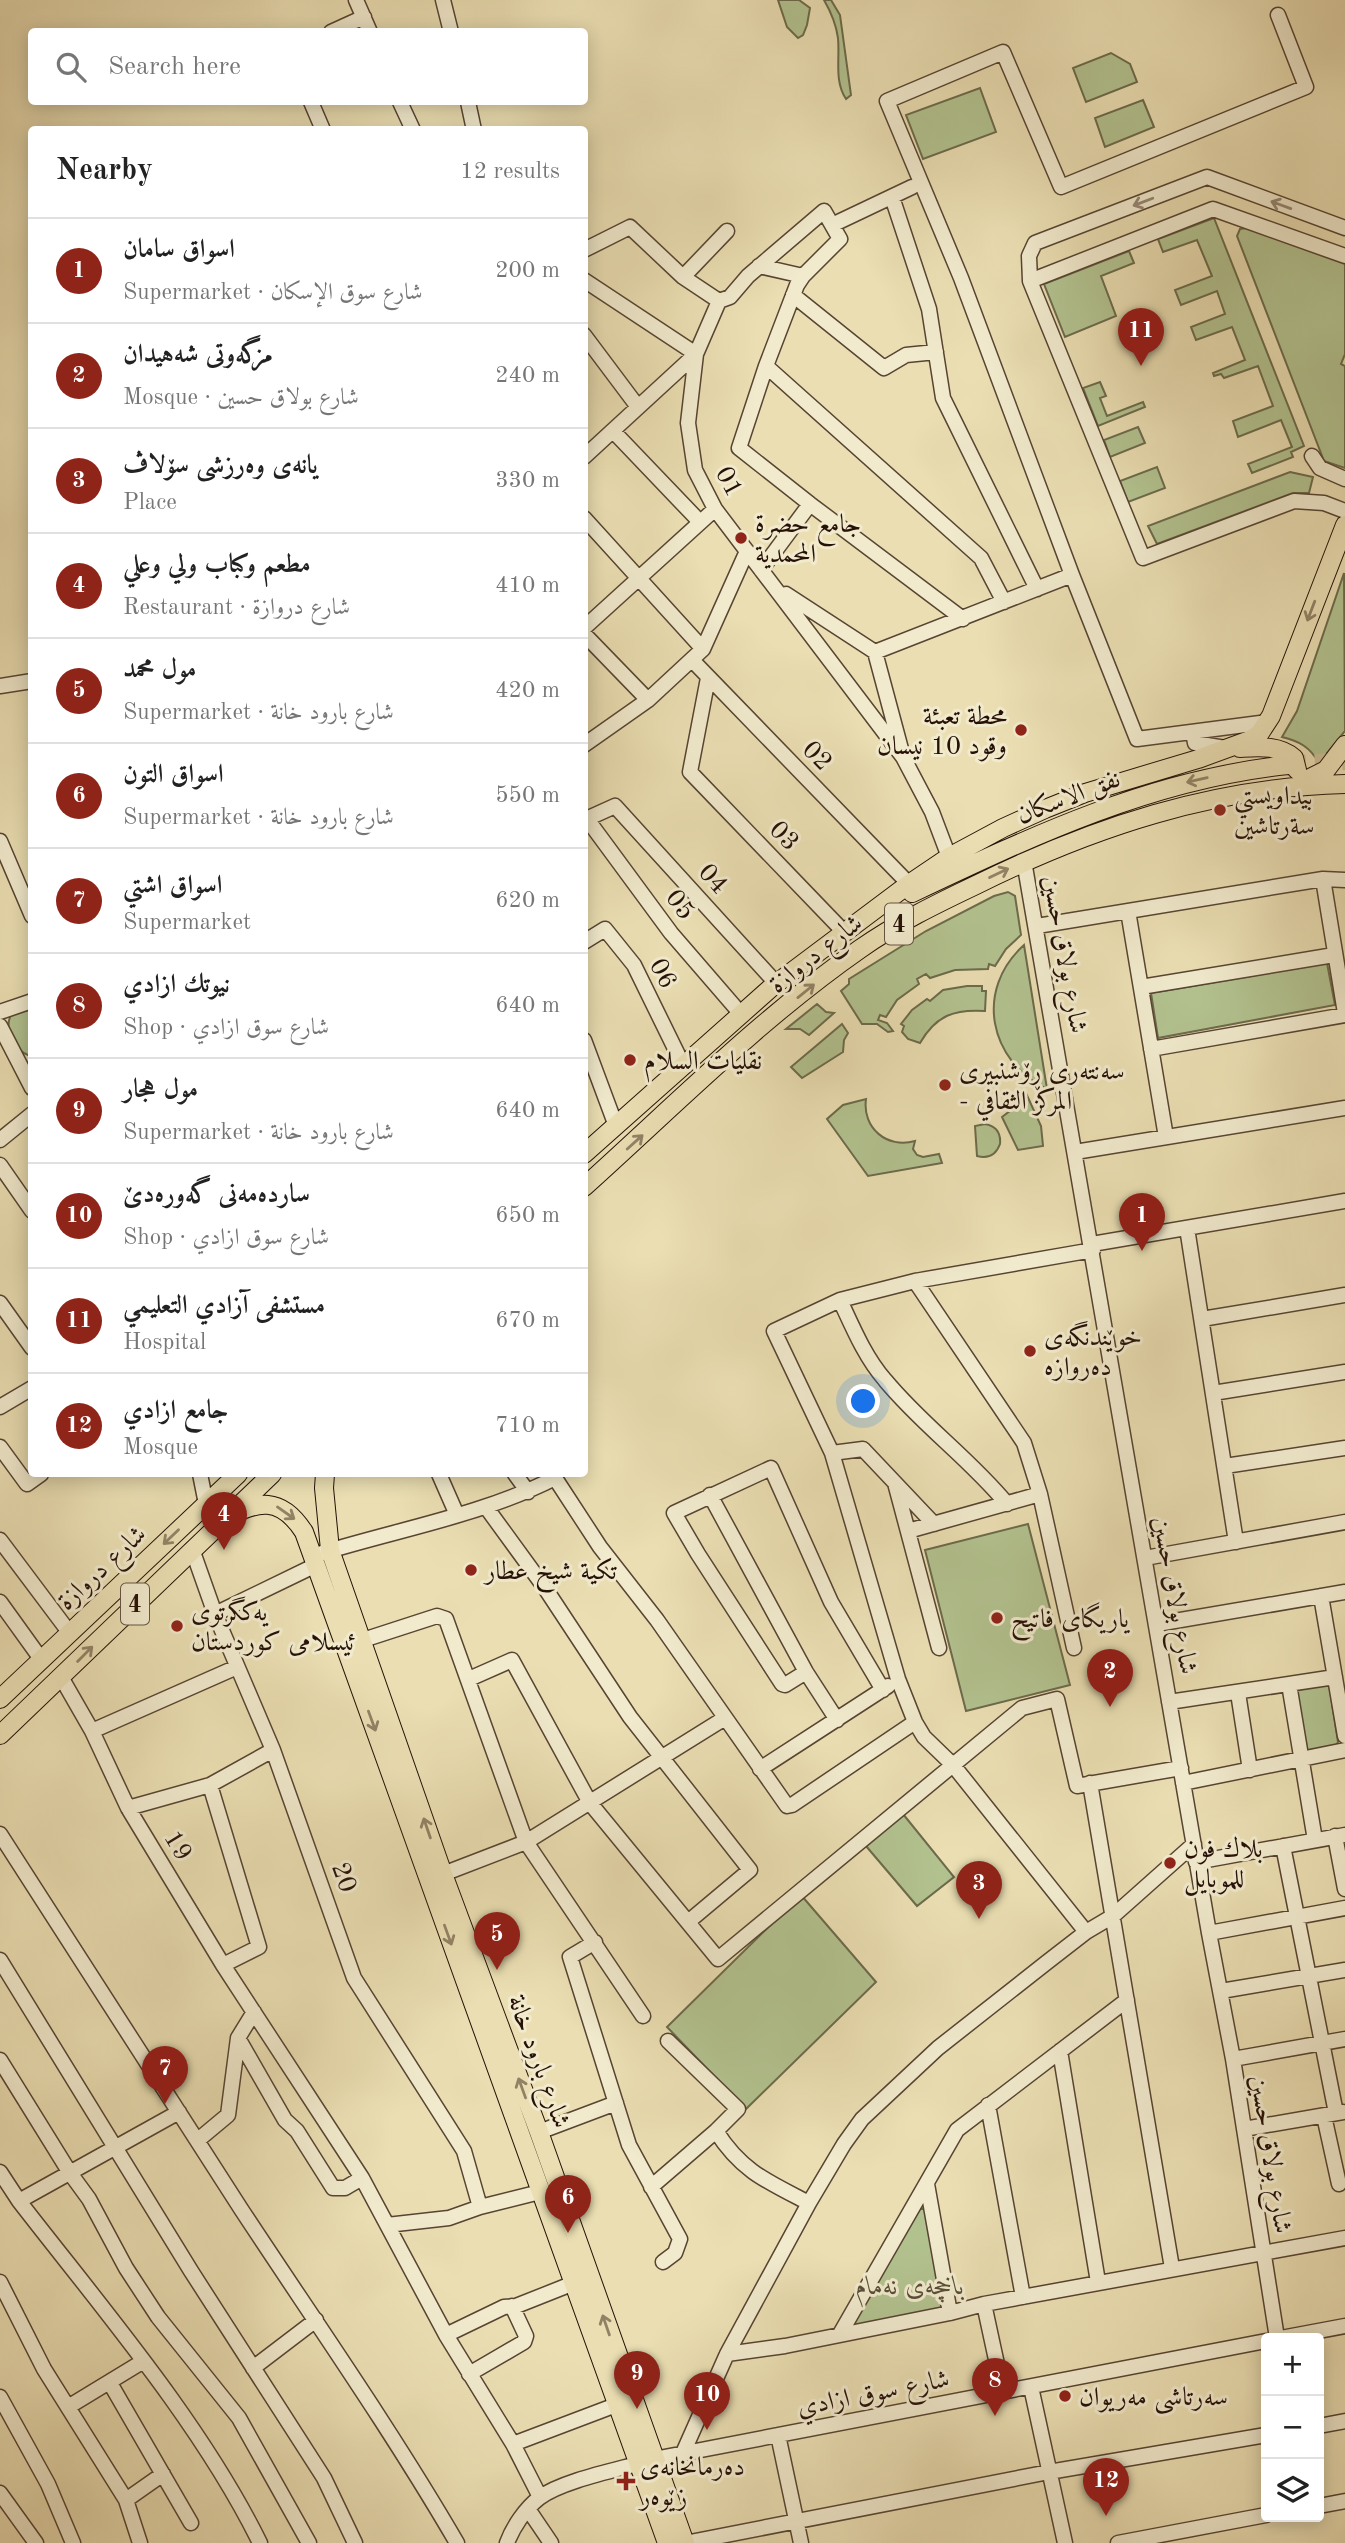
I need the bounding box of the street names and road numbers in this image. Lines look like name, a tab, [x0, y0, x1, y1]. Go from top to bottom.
street label: 01	[710, 463, 747, 501]
street label: 02	[797, 737, 836, 776]
street label: نفق الاسكان	[1013, 764, 1124, 830]
street label: 03	[764, 817, 803, 856]
street label: 04	[693, 859, 732, 899]
street label: شارع بولاق حسين	[1030, 873, 1091, 1036]
street label: 05	[660, 885, 699, 925]
road number: 4	[885, 904, 913, 944]
street label: شارع دروازة	[765, 910, 872, 1004]
street label: 06	[644, 955, 681, 993]
street label: شارع بولاق حسين	[1140, 1514, 1201, 1677]
street label: شارع دروازة	[53, 1521, 156, 1621]
road number: 4	[121, 1584, 149, 1624]
street label: 19	[158, 1826, 196, 1866]
street label: 20	[326, 1859, 360, 1896]
street label: شارع بارود خانة	[495, 1992, 574, 2134]
street label: شارع بولاق حسين	[1238, 2073, 1295, 2236]
street label: شارع سوق ازادي	[795, 2366, 953, 2428]

